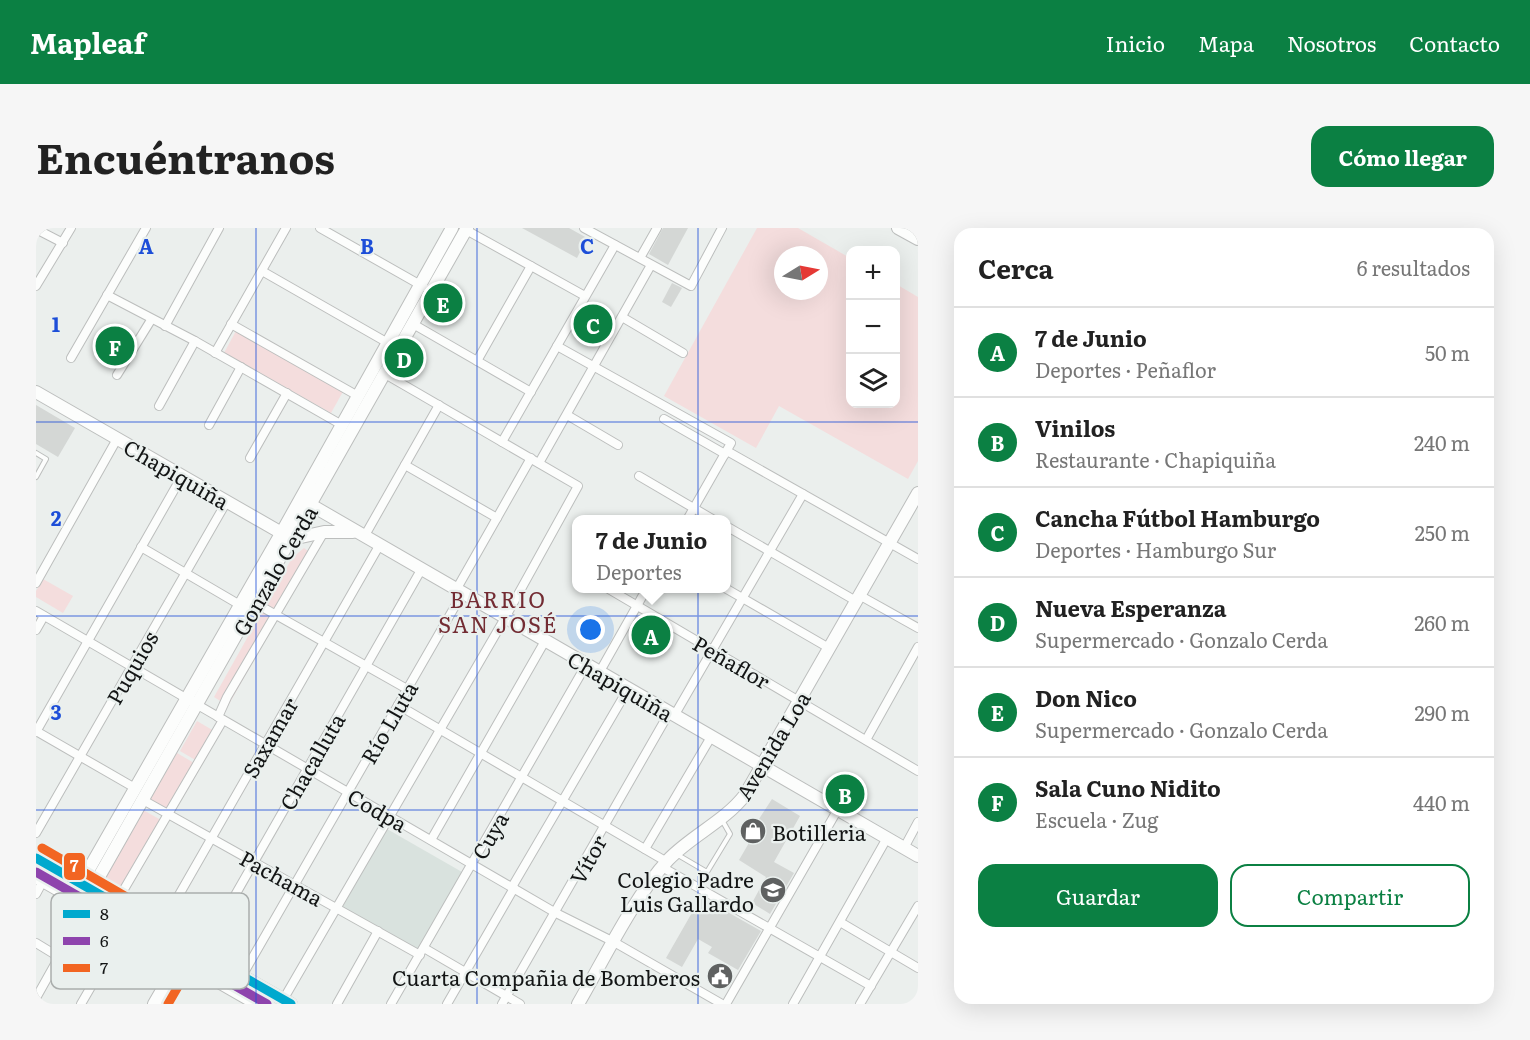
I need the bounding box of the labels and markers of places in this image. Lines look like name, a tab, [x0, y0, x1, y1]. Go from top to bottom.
pin: E	[424, 280, 462, 326]
pin: C	[574, 302, 612, 346]
pin: F	[96, 324, 134, 368]
pin: D	[384, 336, 424, 380]
pin: A	[632, 612, 670, 658]
pin: B	[826, 772, 864, 816]
shop icon: Botilleria	[738, 816, 768, 846]
place label: Botilleria	[772, 816, 867, 847]
place label: Colegio Padre Luis Gallardo	[617, 863, 754, 918]
school or university icon: Colegio Padre Luis Gallardo	[758, 875, 788, 905]
place label: Cuarta Compañia de Bomberos	[392, 961, 700, 992]
public building icon: Cuarta Compañia de Bomberos	[705, 961, 735, 991]

